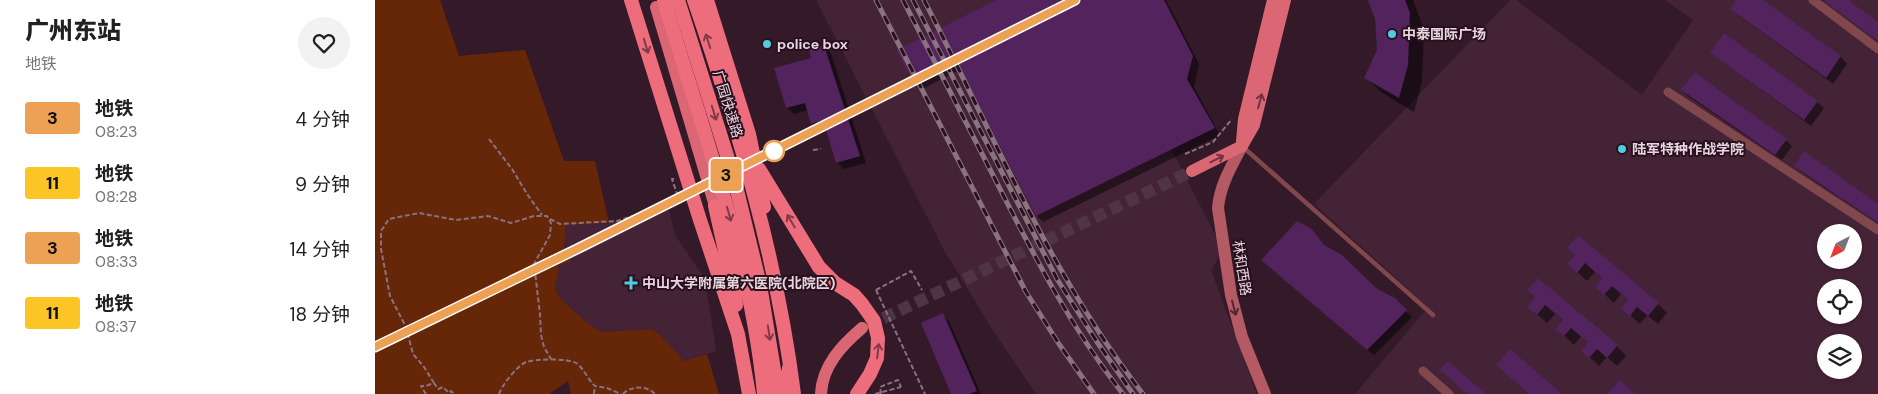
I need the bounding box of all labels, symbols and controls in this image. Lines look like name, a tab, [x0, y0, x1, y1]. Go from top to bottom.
text: 广州东站	[25, 15, 121, 46]
button: heart	[298, 17, 350, 69]
place label: 中泰国际广场	[1402, 25, 1486, 43]
marker: 中泰国际广场	[1386, 28, 1398, 40]
one-way arrow	[702, 34, 712, 50]
place label: police box	[777, 35, 848, 53]
one-way arrow	[642, 38, 652, 54]
marker: police box	[761, 38, 773, 50]
text: 地铁	[25, 53, 57, 74]
street label: 广园快速路	[709, 68, 747, 140]
one-way arrow	[1256, 94, 1265, 110]
text: 地铁	[95, 96, 133, 121]
one-way arrow	[710, 105, 720, 121]
text: 3	[47, 106, 58, 130]
text: 4 分钟	[295, 107, 350, 132]
text: 08:23	[95, 121, 138, 142]
unlabelled marker	[763, 140, 785, 162]
place label: 陆军特种作战学院	[1632, 140, 1744, 158]
marker: 陆军特种作战学院	[1616, 143, 1628, 155]
one-way arrow	[1209, 154, 1224, 163]
line badge: 3	[710, 159, 742, 191]
text: 地铁	[95, 161, 133, 186]
text: 3	[721, 163, 731, 187]
text: 11	[46, 171, 59, 195]
text: 9 分钟	[295, 172, 350, 197]
text: 08:28	[95, 186, 138, 207]
one-way arrow	[724, 206, 734, 222]
one-way arrow	[785, 214, 795, 228]
north arrow	[1817, 224, 1863, 269]
map controls	[1817, 224, 1862, 379]
text: 地铁	[95, 226, 133, 251]
text: 3	[47, 236, 58, 260]
text: 14 分钟	[289, 237, 350, 262]
street label: 林和西路	[1229, 239, 1255, 297]
text: 08:33	[95, 251, 138, 272]
place label: 中山大学附属第六医院(北院区)	[642, 274, 836, 292]
marker: 中山大学附属第六医院(北院区)	[624, 276, 638, 290]
button: locate	[1817, 279, 1862, 324]
text: 地铁	[95, 291, 133, 316]
one-way arrow	[1230, 299, 1239, 315]
text: 11	[46, 301, 59, 325]
text: 18 分钟	[289, 302, 350, 327]
text: 08:37	[95, 316, 137, 337]
one-way arrow	[765, 325, 775, 341]
button: layers	[1817, 334, 1862, 379]
one-way arrow	[873, 343, 883, 359]

